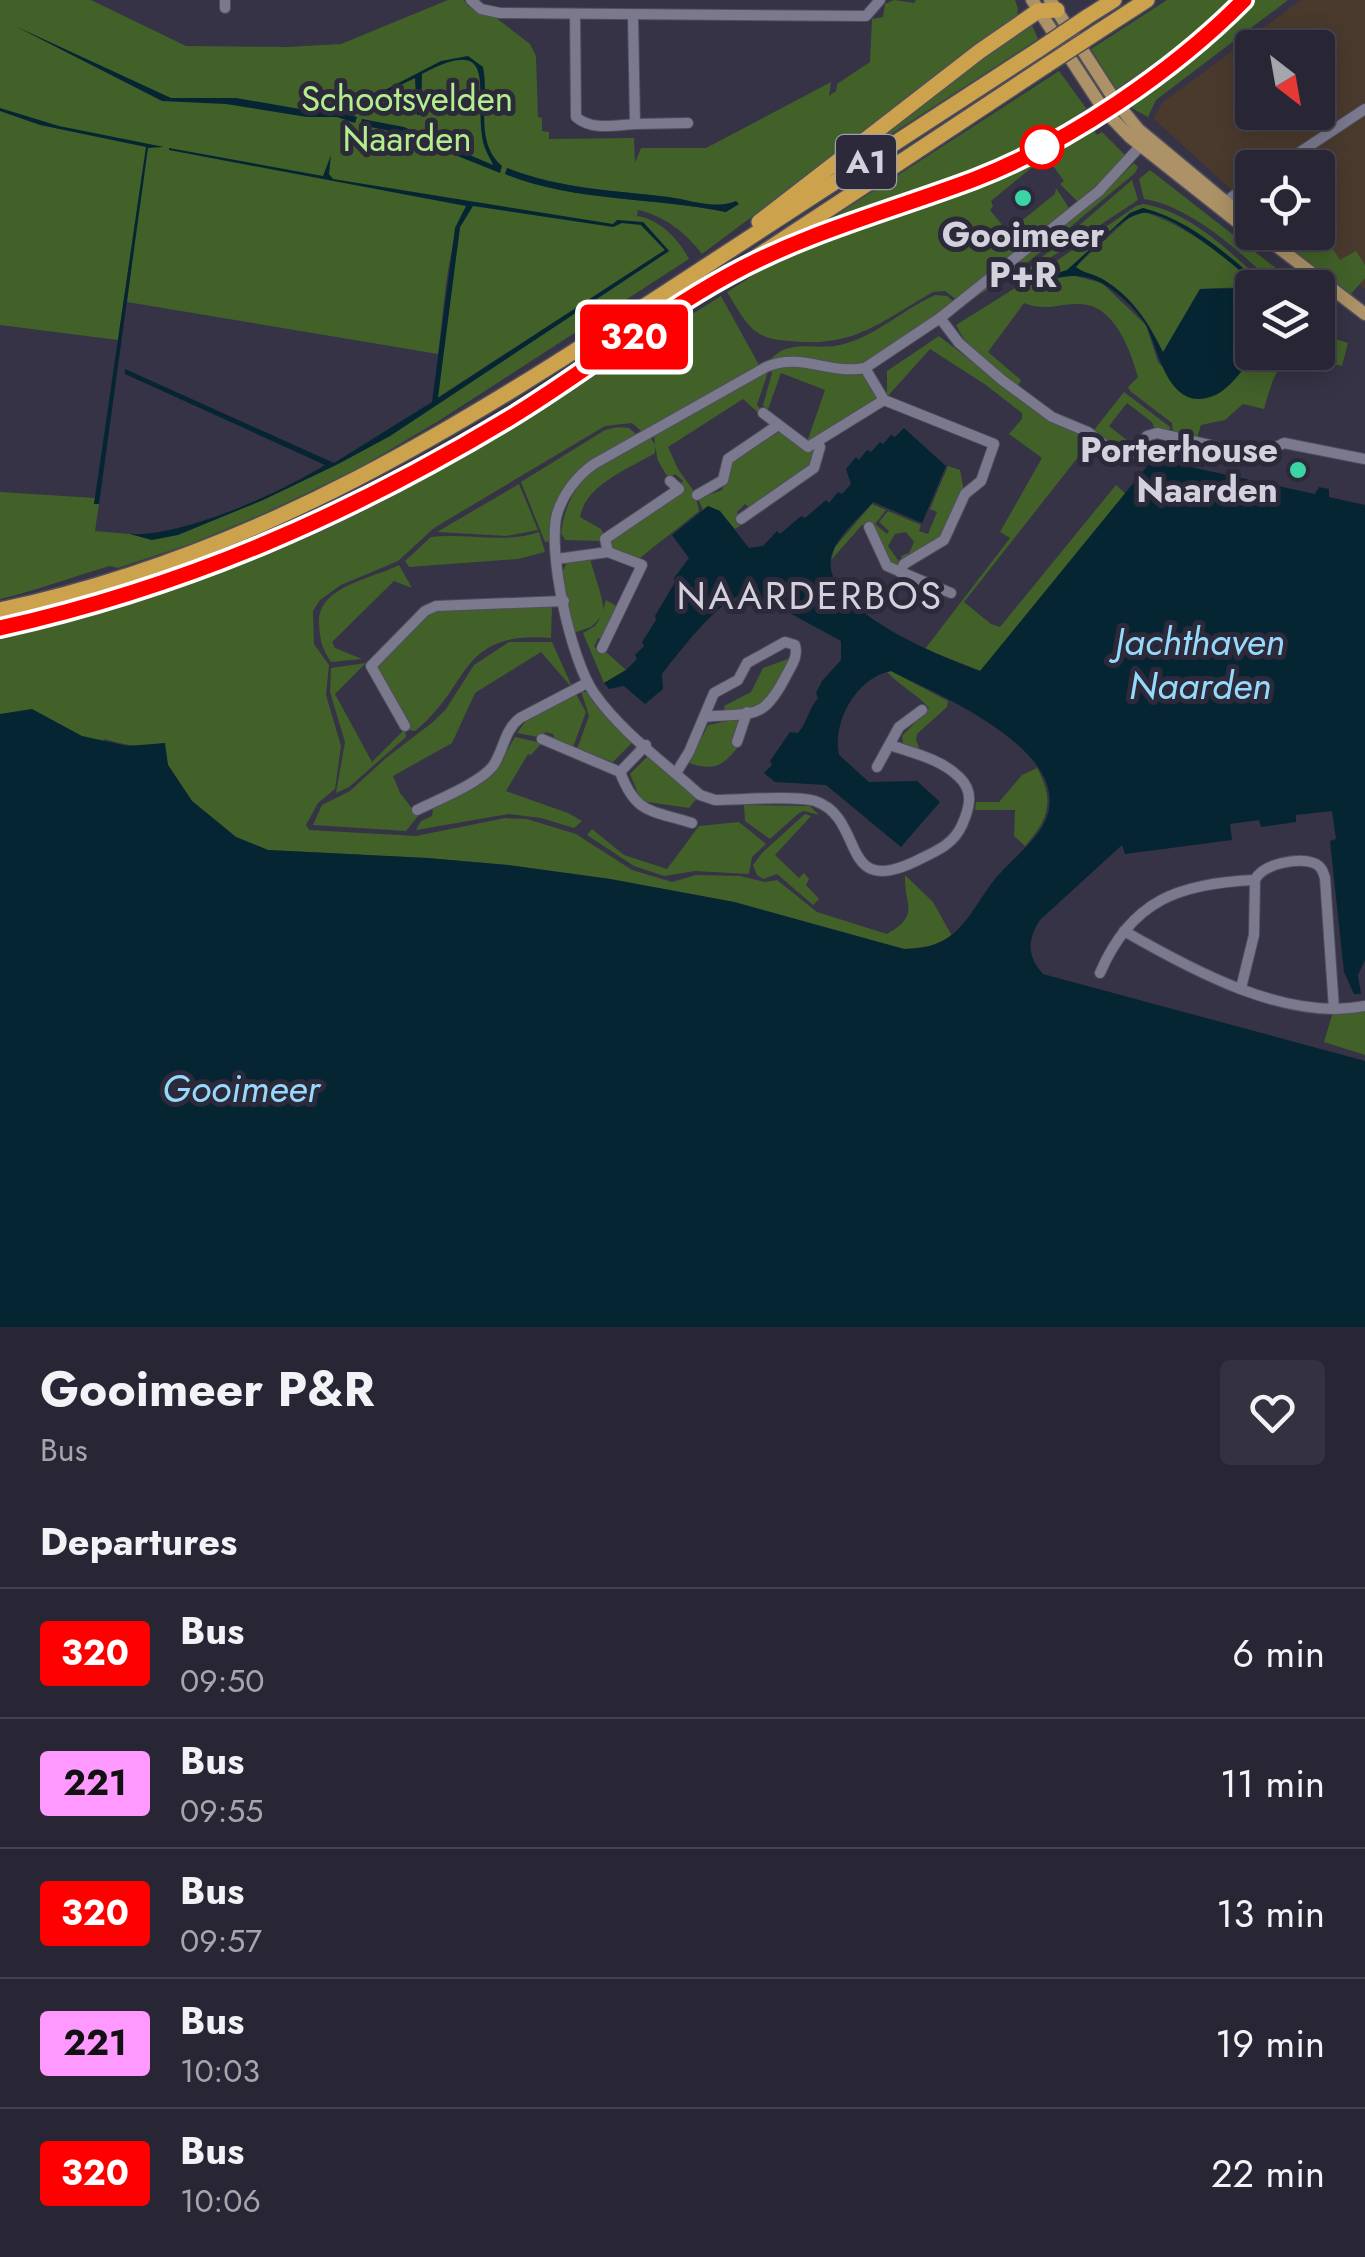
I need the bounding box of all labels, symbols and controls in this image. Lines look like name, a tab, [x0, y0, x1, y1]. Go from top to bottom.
north arrow	[1235, 30, 1335, 130]
map controls	[1235, 30, 1335, 370]
park label: Schootsvelden Naarden	[301, 74, 513, 164]
unlabelled marker	[1021, 126, 1063, 168]
road number: A1	[836, 135, 896, 189]
button: locate	[1235, 150, 1335, 250]
marker: Gooimeer P+R	[1012, 187, 1034, 209]
place label: Gooimeer P+R	[942, 210, 1105, 300]
button: layers	[1235, 270, 1335, 370]
line badge: 320	[576, 304, 692, 370]
text: 320	[600, 312, 668, 362]
place label: Porterhouse Naarden	[1080, 425, 1278, 515]
marker: Porterhouse Naarden	[1287, 459, 1309, 481]
district label: NAARDERBOS	[676, 568, 944, 623]
water label: Jachthaven Naarden	[1108, 614, 1285, 713]
water label: Gooimeer	[162, 1061, 322, 1116]
text: Gooimeer P&R	[40, 1355, 375, 1424]
button: heart	[1220, 1360, 1325, 1465]
text: Bus	[40, 1427, 88, 1473]
text: Departures	[40, 1514, 237, 1569]
text: Bus	[180, 1603, 244, 1658]
text: 6 min	[1232, 1626, 1325, 1681]
text: 320	[61, 1628, 129, 1678]
text: 09:50	[180, 1658, 264, 1704]
text: Bus	[180, 1733, 244, 1788]
text: 11 min	[1220, 1756, 1325, 1811]
text: 221	[63, 1758, 127, 1808]
text: 09:55	[180, 1788, 263, 1834]
text: Bus	[180, 1863, 244, 1918]
text: 13 min	[1216, 1886, 1325, 1941]
text: 320	[61, 1888, 129, 1938]
text: 09:57	[180, 1918, 262, 1964]
text: Bus	[180, 1993, 244, 2048]
text: 19 min	[1215, 2016, 1325, 2071]
text: 221	[63, 2018, 127, 2068]
text: 10:03	[180, 2048, 260, 2094]
text: Bus	[180, 2123, 244, 2178]
text: 22 min	[1211, 2146, 1325, 2201]
text: 320	[61, 2148, 129, 2198]
text: 10:06	[180, 2178, 261, 2224]

